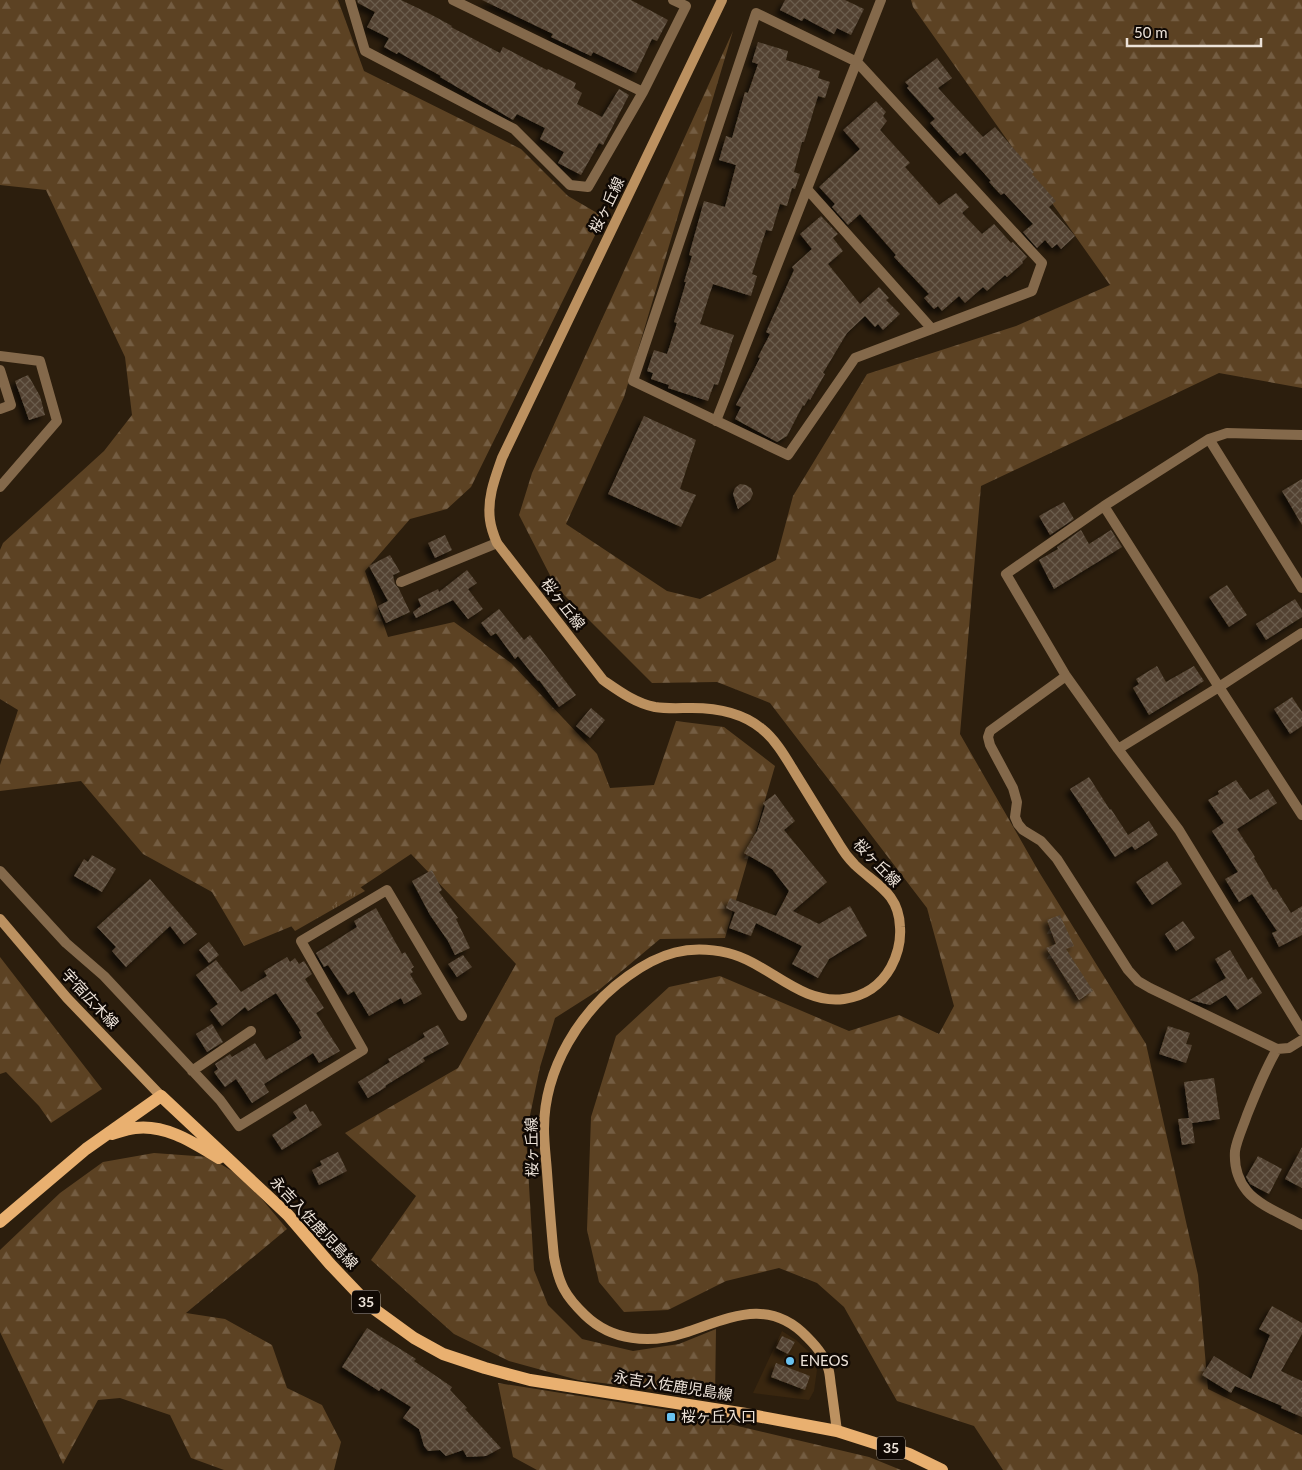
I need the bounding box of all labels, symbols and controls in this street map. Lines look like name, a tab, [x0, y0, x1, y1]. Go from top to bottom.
scale bar	[1127, 15, 1261, 47]
text: 50 m	[1134, 23, 1168, 41]
street label: 桜ヶ丘線	[585, 174, 627, 235]
street label: 桜ヶ丘線	[538, 574, 589, 633]
street label: 桜ヶ丘線	[850, 834, 905, 890]
street label: 宇宿広木線	[59, 965, 123, 1032]
street label: 桜ヶ丘線	[521, 1117, 541, 1177]
street label: 永吉入佐鹿児島線	[267, 1172, 362, 1272]
road number: 35	[352, 1290, 380, 1314]
place label: ENEOS	[800, 1351, 849, 1369]
marker: ENEOS	[784, 1355, 796, 1367]
street label: 永吉入佐鹿児島線	[612, 1367, 734, 1403]
place label: 桜ヶ丘入口	[681, 1407, 756, 1425]
marker: 桜ヶ丘入口	[665, 1411, 677, 1423]
road number: 35	[877, 1436, 905, 1460]

